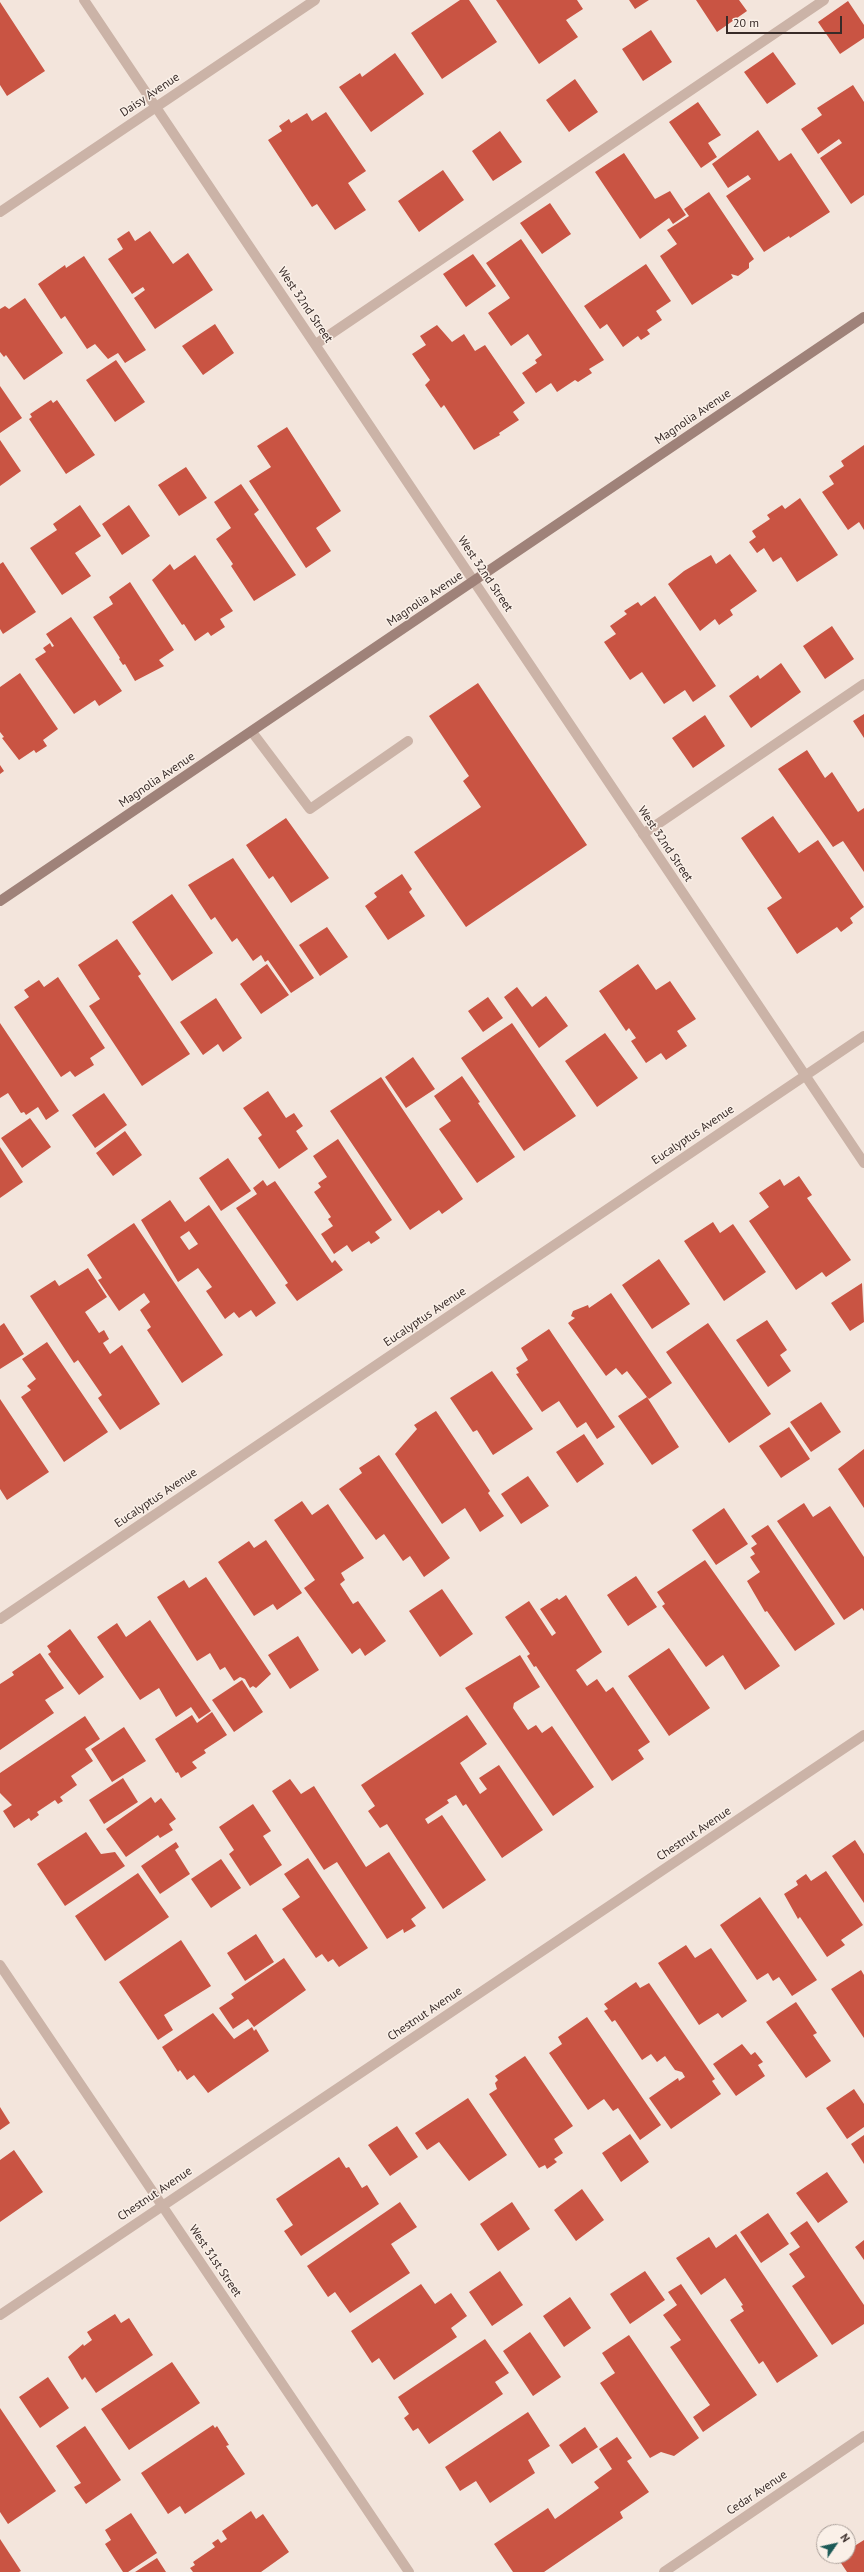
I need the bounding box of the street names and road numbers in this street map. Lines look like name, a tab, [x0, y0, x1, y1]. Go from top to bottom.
street label: Daisy Avenue	[118, 70, 182, 120]
street label: West 32nd Street	[274, 265, 336, 345]
street label: Magnolia Avenue	[652, 386, 734, 448]
street label: West 32nd Street	[454, 534, 516, 614]
street label: Magnolia Avenue	[384, 568, 466, 630]
street label: Magnolia Avenue	[116, 749, 198, 811]
street label: West 32nd Street	[634, 804, 696, 884]
street label: Eucalyptus Avenue	[649, 1102, 737, 1168]
street label: Eucalyptus Avenue	[381, 1284, 469, 1350]
street label: Eucalyptus Avenue	[112, 1465, 200, 1531]
street label: Chestnut Avenue	[654, 1804, 734, 1864]
street label: Chestnut Avenue	[385, 1984, 465, 2044]
street label: Chestnut Avenue	[115, 2164, 195, 2224]
street label: West 31st Street	[186, 2222, 244, 2300]
street label: Cedar Avenue	[724, 2468, 790, 2518]

